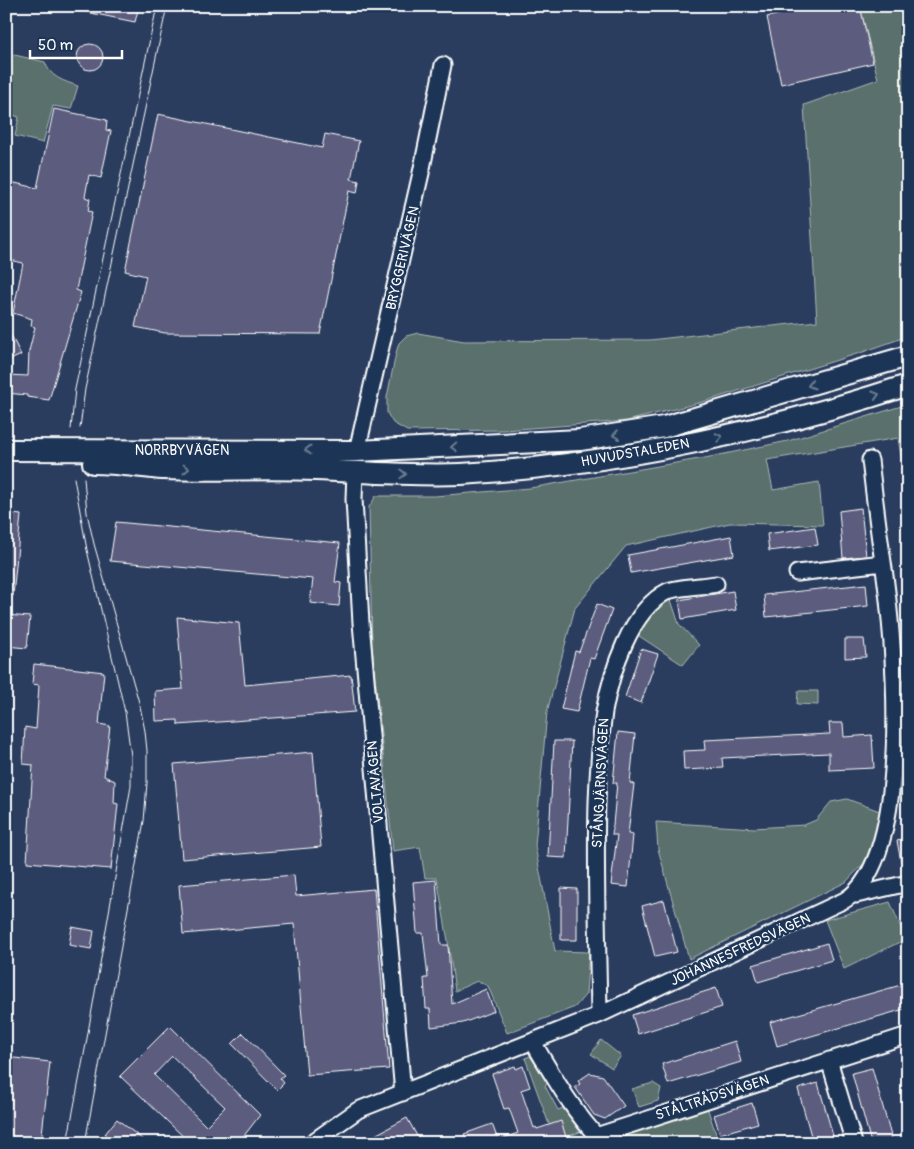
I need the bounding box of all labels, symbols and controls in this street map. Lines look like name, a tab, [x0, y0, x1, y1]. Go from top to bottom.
scale bar	[30, 28, 122, 60]
text: 50 m	[38, 36, 73, 55]
street label: BRYGGERIVÄGEN	[382, 204, 423, 312]
one-way arrow	[807, 380, 815, 390]
one-way arrow	[872, 391, 880, 401]
one-way arrow	[611, 429, 619, 440]
one-way arrow	[715, 432, 724, 443]
street label: HUVUDSTALEDEN	[579, 435, 691, 470]
one-way arrow	[449, 441, 457, 452]
street label: NORRBYVÄGEN	[135, 442, 229, 459]
one-way arrow	[304, 445, 312, 455]
one-way arrow	[182, 464, 190, 474]
one-way arrow	[400, 469, 407, 479]
street label: STÅNGJÄRNSVÄGEN	[587, 718, 612, 848]
street label: VOLTAVÄGEN	[363, 740, 388, 824]
street label: JOHANNESFREDSVÄGEN	[667, 909, 813, 989]
street label: STÅLTRÅDSVÄGEN	[653, 1069, 771, 1124]

